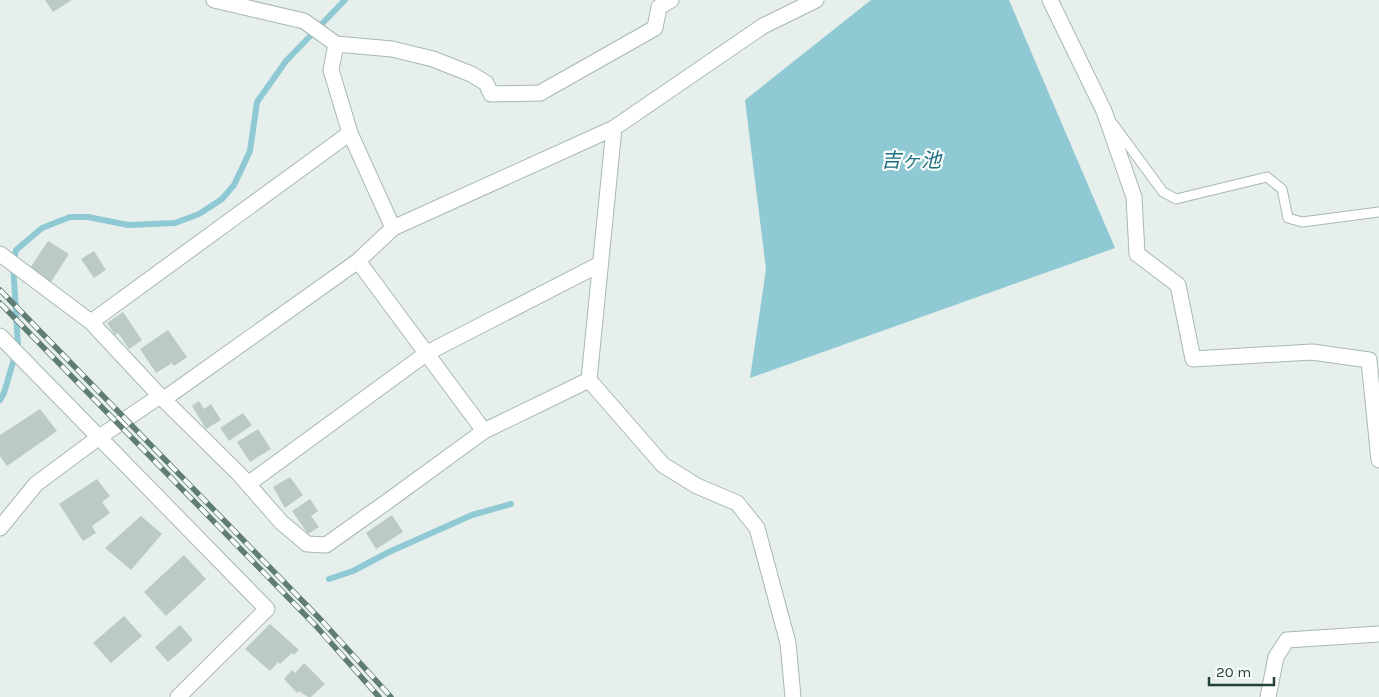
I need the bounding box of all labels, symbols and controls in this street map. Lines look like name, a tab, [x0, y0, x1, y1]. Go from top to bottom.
water label: 吉ヶ池	[881, 149, 943, 172]
scale bar	[1209, 654, 1274, 686]
text: 20 m	[1216, 663, 1251, 681]

